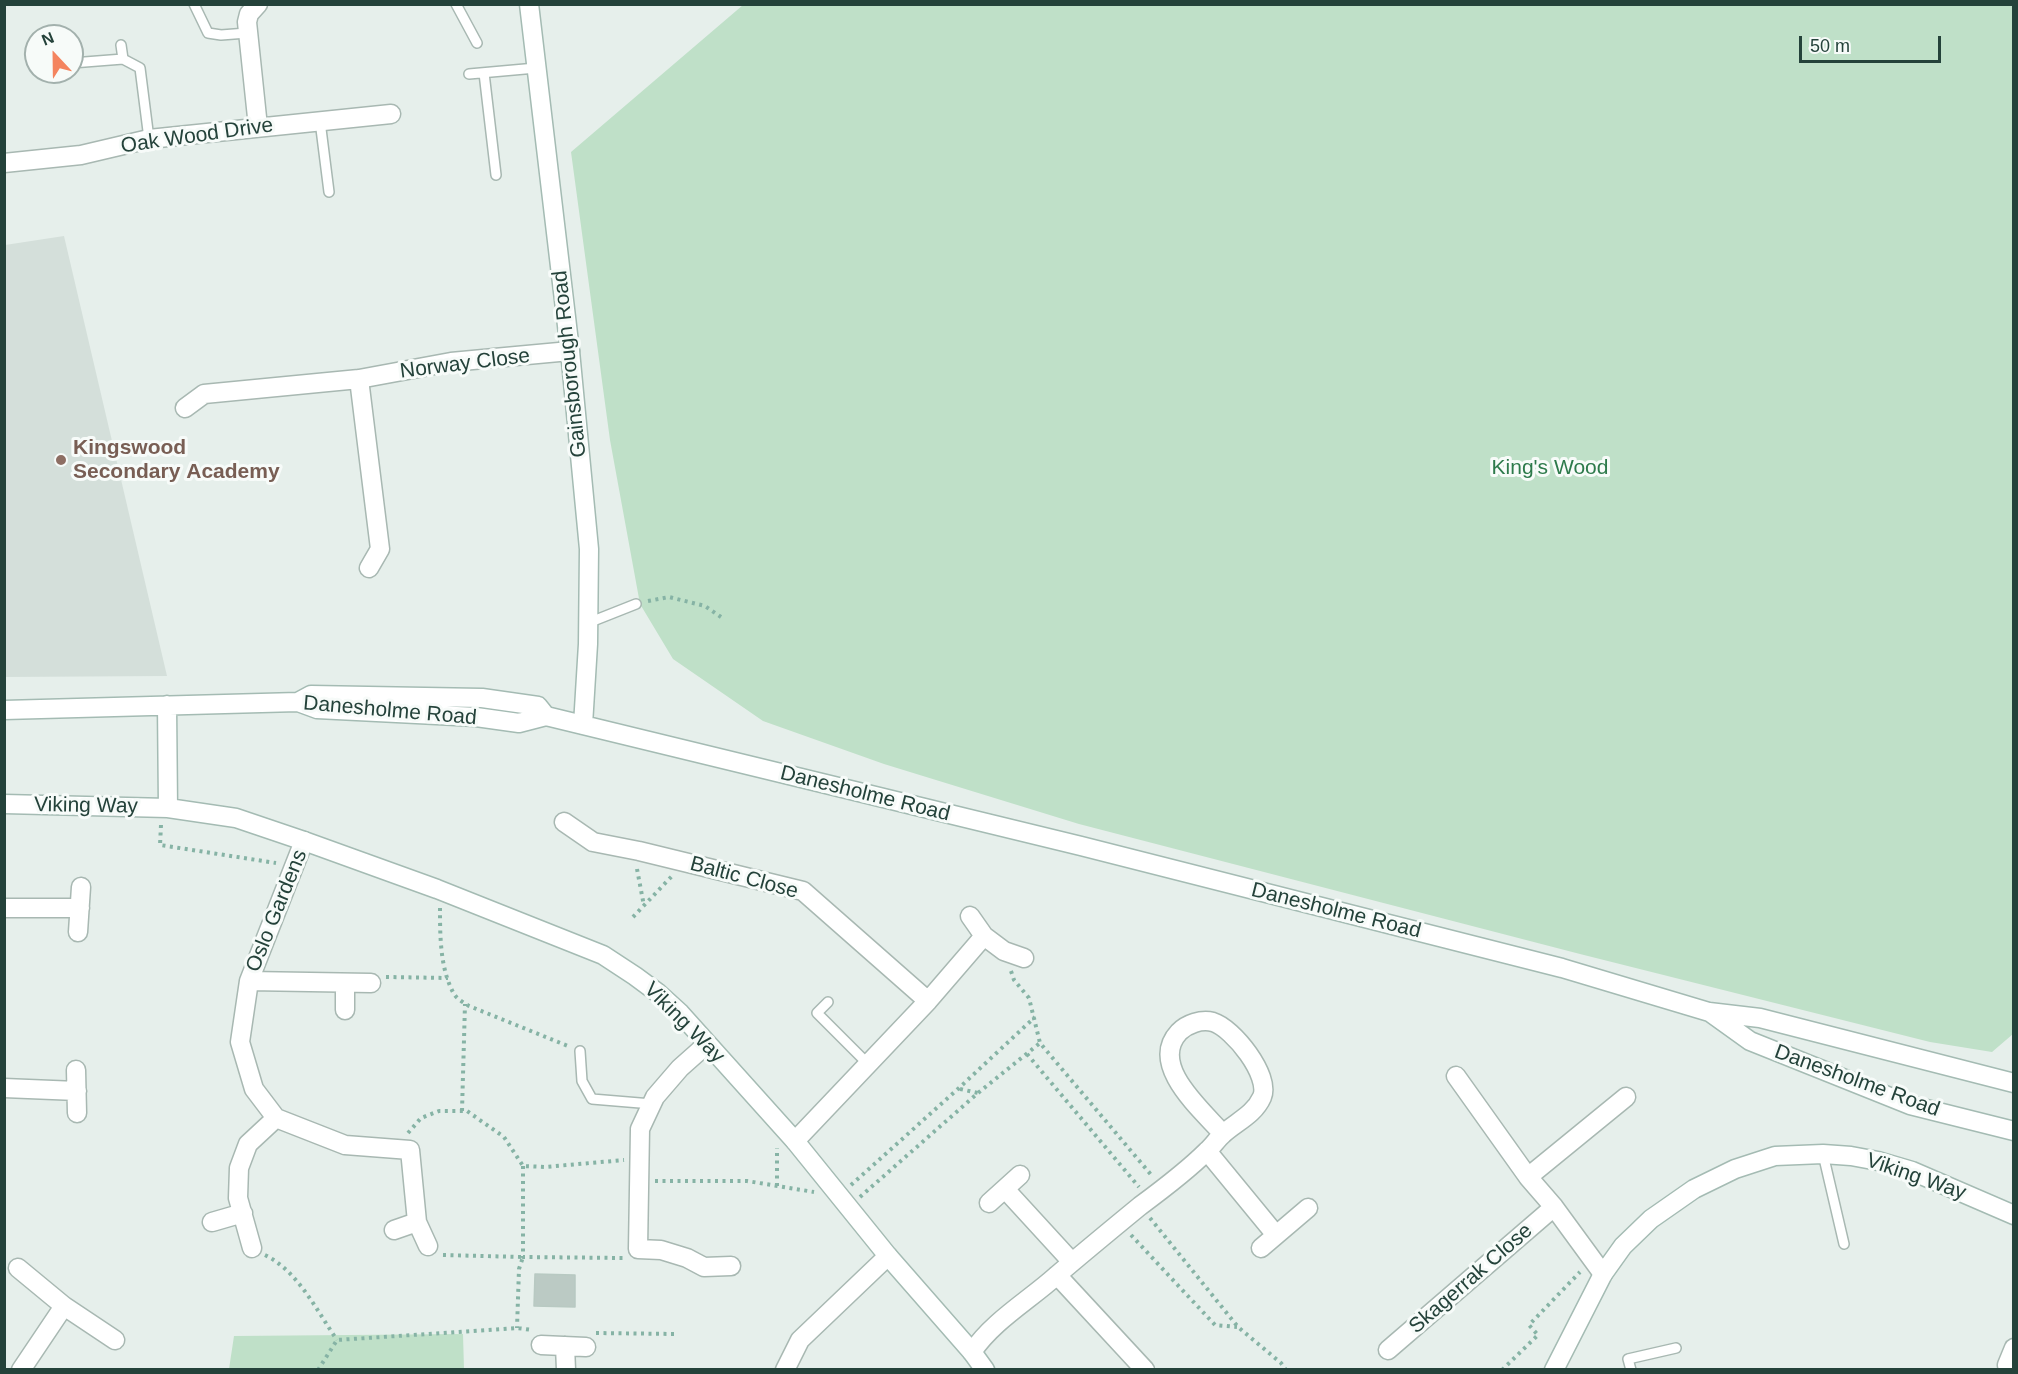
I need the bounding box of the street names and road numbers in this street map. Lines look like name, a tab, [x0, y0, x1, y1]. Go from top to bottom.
street label: Oak Wood Drive	[119, 113, 275, 159]
street label: Gainsborough Road	[548, 269, 592, 459]
street label: Norway Close	[399, 344, 531, 384]
street label: Danesholme Road	[302, 691, 478, 731]
street label: Danesholme Road	[778, 761, 952, 827]
street label: Viking Way	[34, 792, 138, 820]
street label: Oslo Gardens	[241, 846, 313, 976]
street label: Baltic Close	[687, 851, 801, 905]
street label: Danesholme Road	[1249, 878, 1423, 944]
street label: Viking Way	[638, 977, 730, 1069]
street label: Danesholme Road	[1771, 1039, 1943, 1123]
street label: Viking Way	[1863, 1148, 1969, 1206]
street label: Skagerrak Close	[1404, 1219, 1538, 1339]

